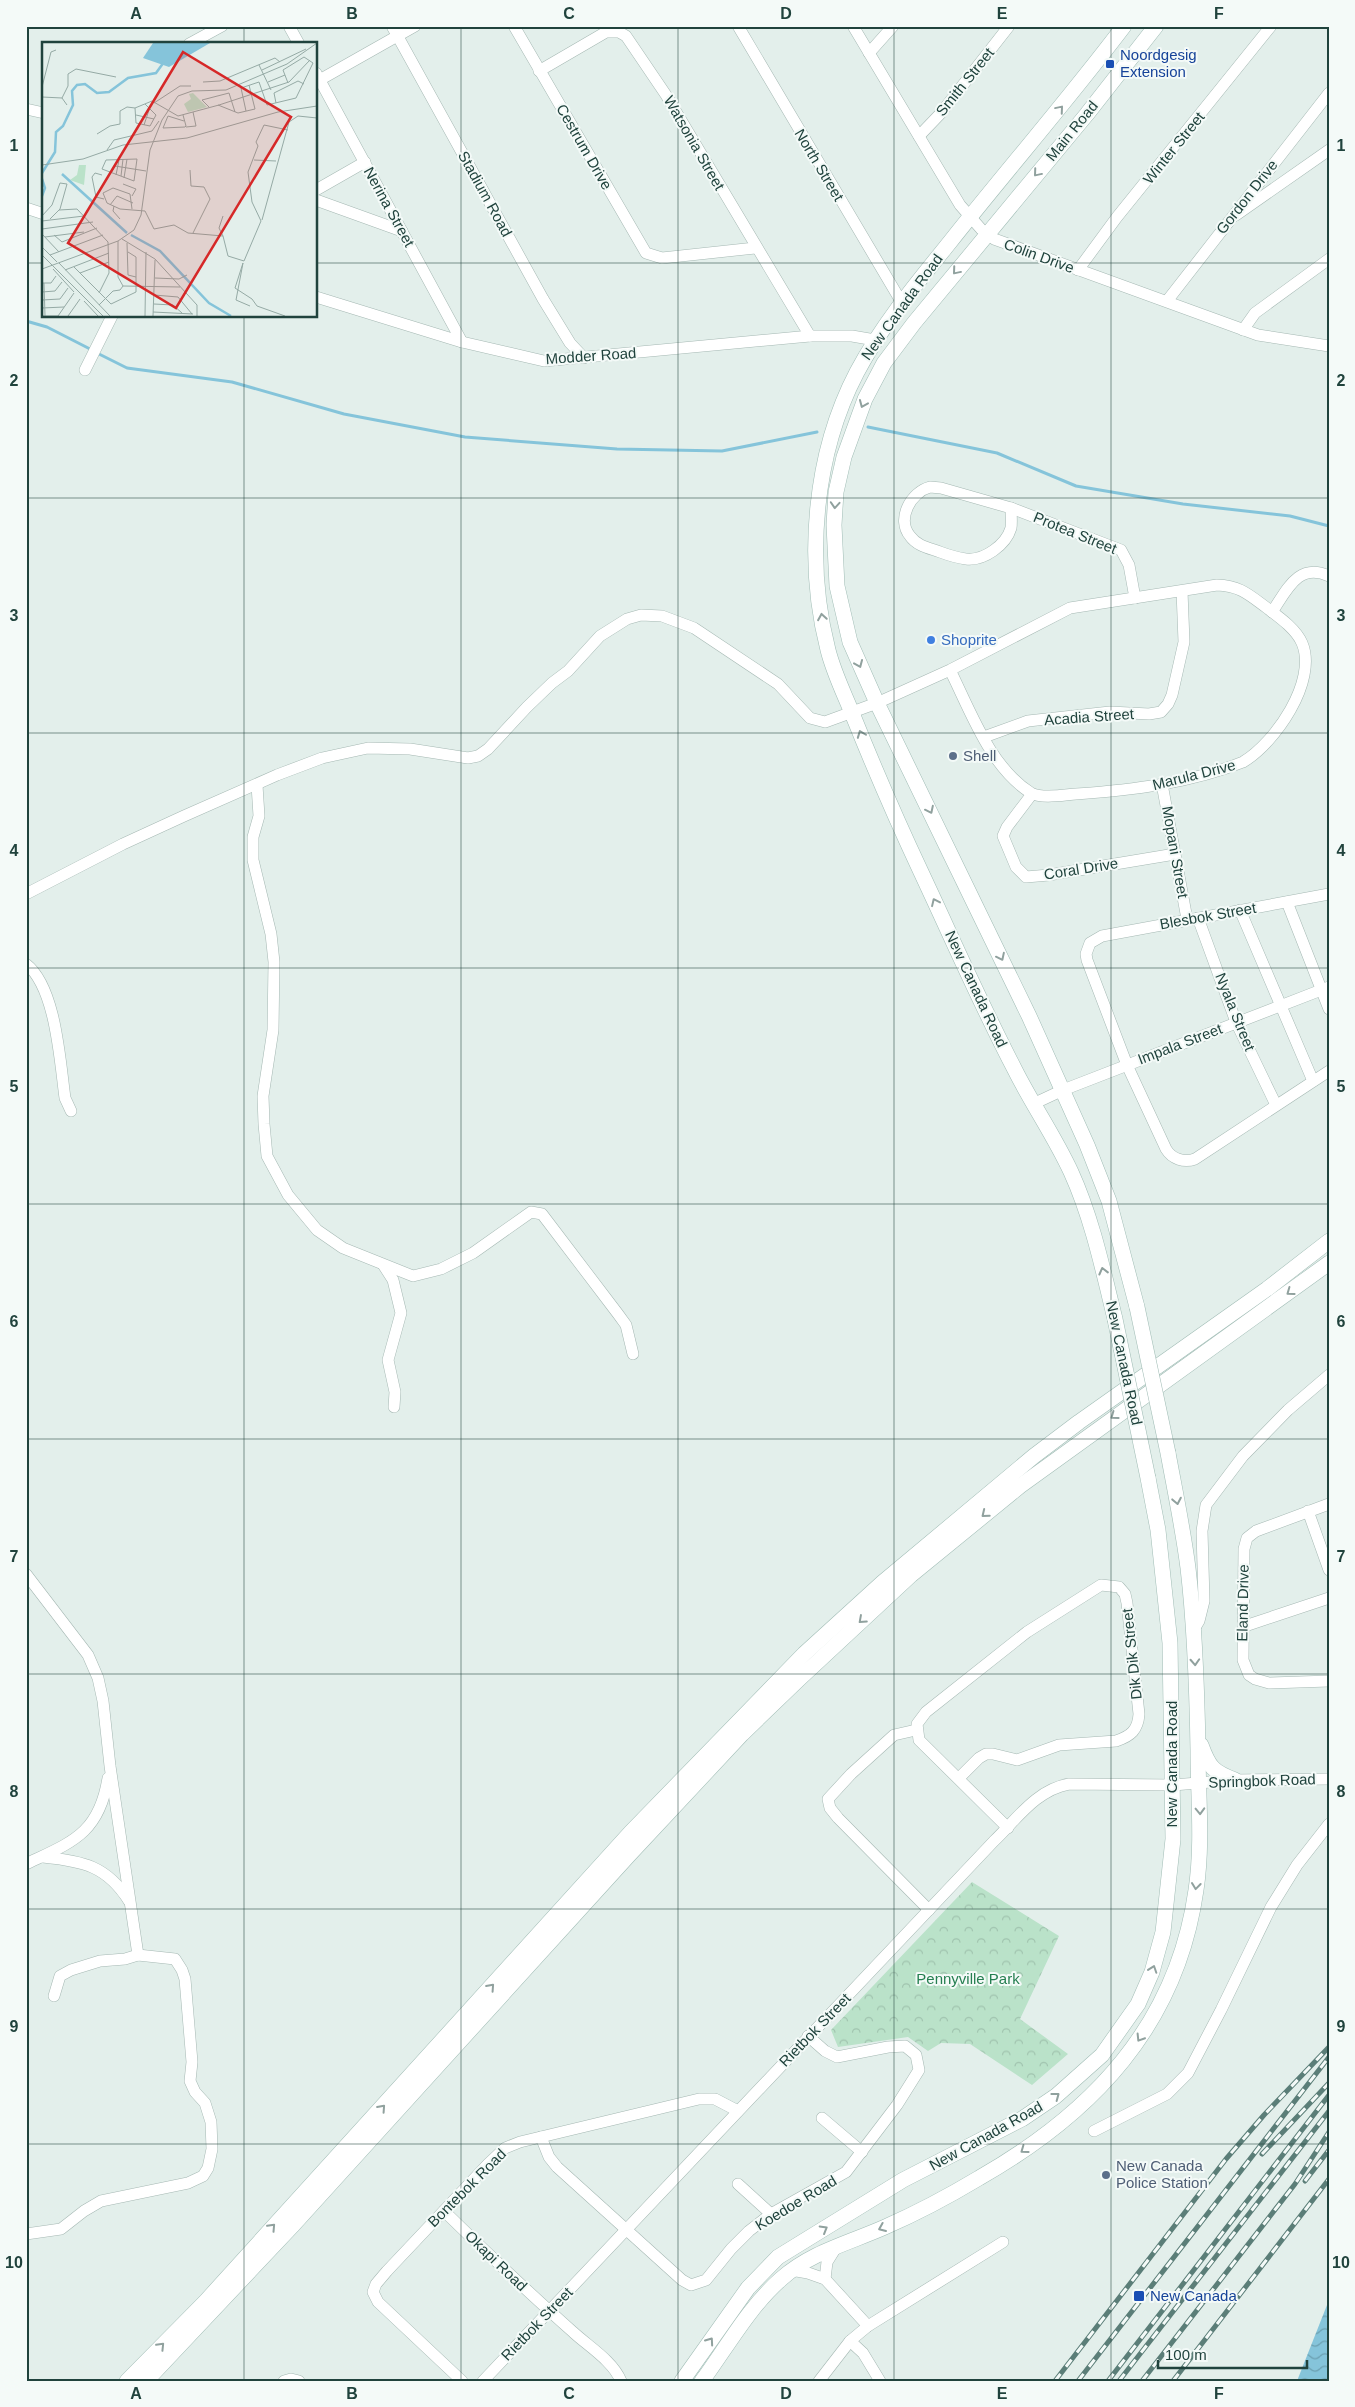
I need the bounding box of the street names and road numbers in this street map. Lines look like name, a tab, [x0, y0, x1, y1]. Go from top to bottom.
street label: Smith Street	[932, 44, 998, 119]
street label: Watsonia Street	[661, 93, 729, 194]
street label: Main Road	[1042, 97, 1101, 164]
street label: Cestrum Drive	[553, 101, 616, 193]
street label: Winter Street	[1139, 108, 1208, 187]
street label: North Street	[791, 126, 848, 204]
street label: Stadium Road	[455, 148, 516, 239]
street label: Gordon Drive	[1212, 156, 1281, 237]
street label: Nerina Street	[361, 164, 419, 250]
street label: Colin Drive	[1002, 235, 1077, 276]
street label: New Canada Road	[857, 250, 946, 363]
street label: Modder Road	[545, 344, 637, 367]
street label: Protea Street	[1031, 508, 1120, 557]
street label: Acadia Street	[1043, 705, 1135, 728]
street label: Marula Drive	[1151, 756, 1237, 793]
street label: Mopani Street	[1159, 804, 1192, 900]
street label: Coral Drive	[1043, 854, 1119, 883]
street label: Blesbok Street	[1158, 899, 1258, 932]
street label: New Canada Road	[942, 928, 1011, 1050]
street label: Nyala Street	[1212, 970, 1259, 1054]
street label: Impala Street	[1135, 1019, 1225, 1067]
street label: New Canada Road	[1103, 1299, 1146, 1427]
street label: Eland Drive	[1233, 1564, 1252, 1642]
street label: Dik Dik Street	[1118, 1607, 1145, 1701]
street label: New Canada Road	[1163, 1701, 1180, 1827]
street label: Springbok Road	[1208, 1770, 1316, 1791]
street label: Rietbok Street	[776, 1989, 854, 2070]
street label: New Canada Road	[926, 2097, 1045, 2174]
street label: Bontebok Road	[424, 2145, 509, 2230]
street label: Koedoe Road	[752, 2172, 839, 2233]
street label: Okapi Road	[462, 2227, 531, 2294]
street label: Rietbok Street	[498, 2283, 576, 2364]

